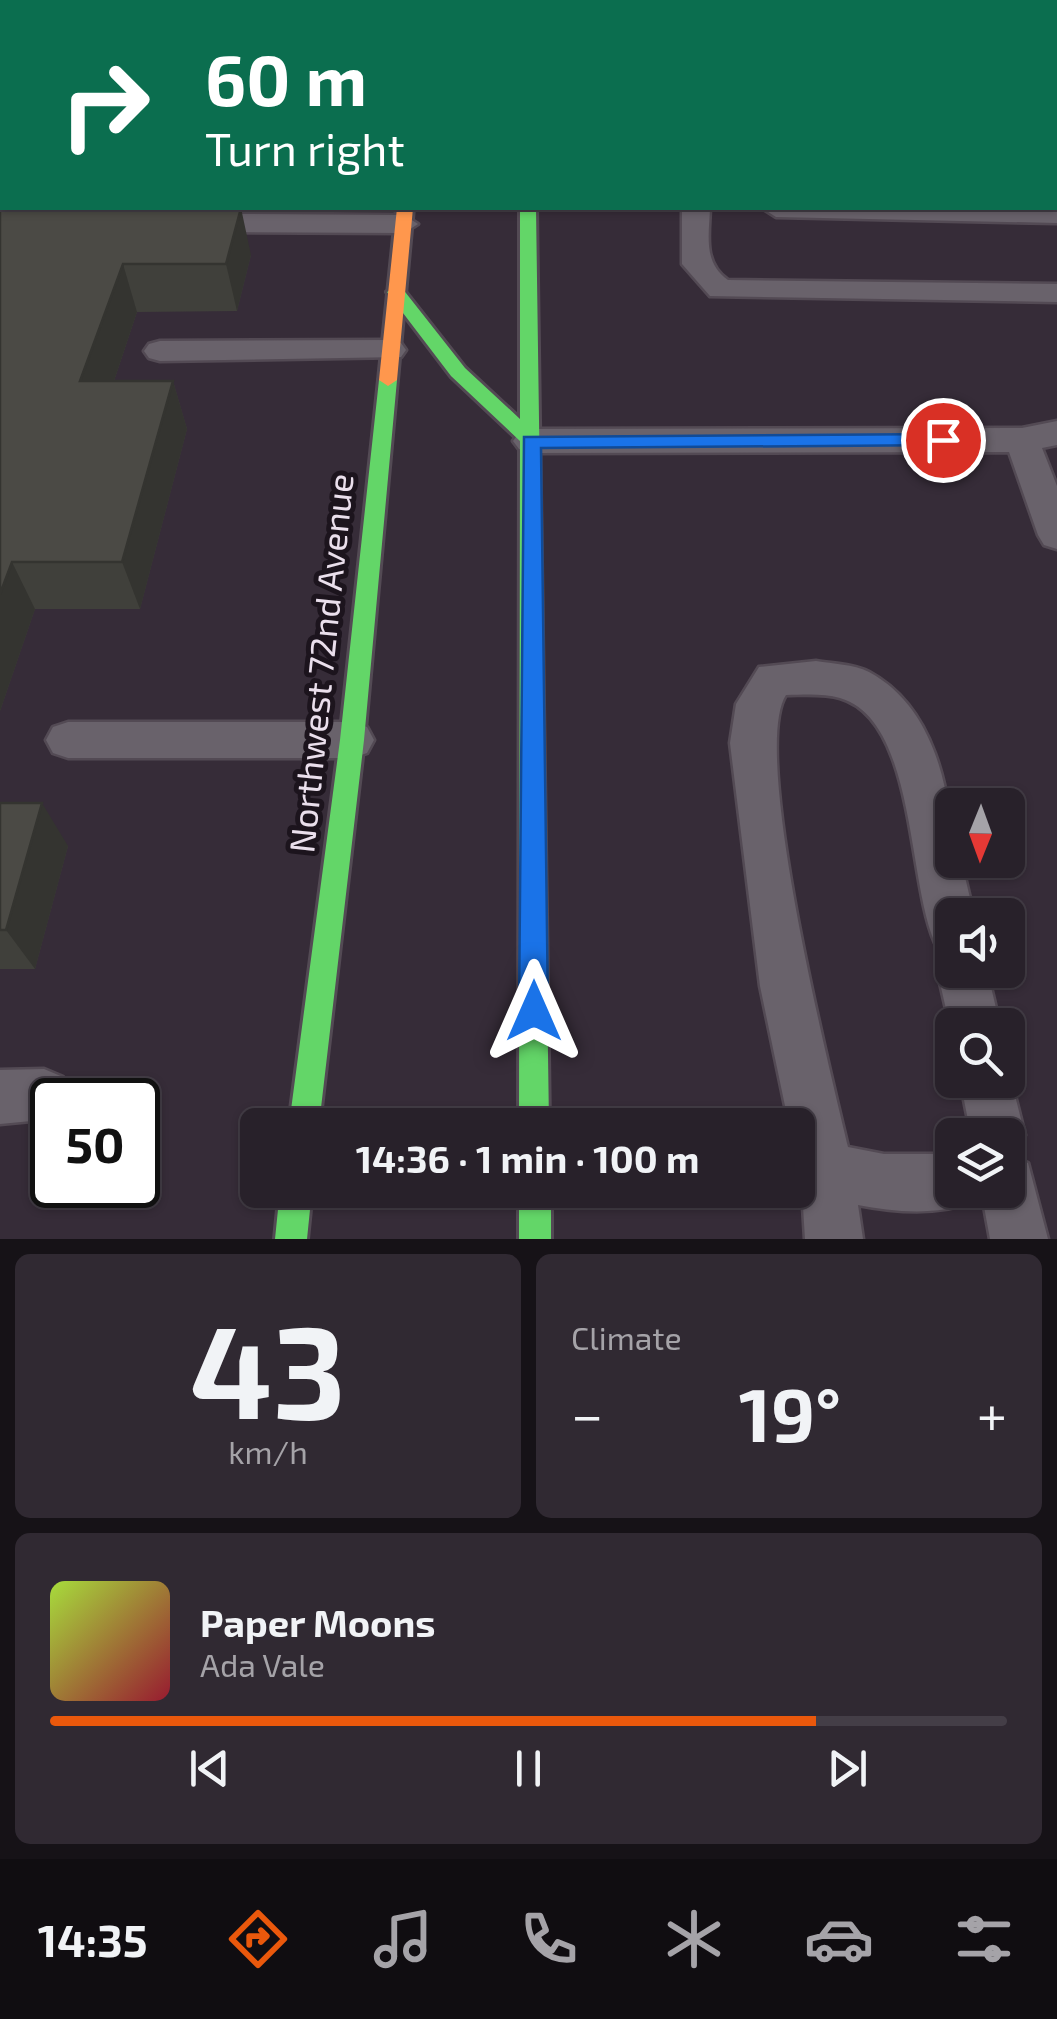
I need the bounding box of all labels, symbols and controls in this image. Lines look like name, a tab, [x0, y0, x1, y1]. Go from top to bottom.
text: 60 m	[205, 36, 367, 120]
icon: right	[40, 40, 170, 170]
text: Turn right	[205, 121, 405, 175]
pin	[901, 398, 986, 483]
icon: arrive	[916, 413, 971, 468]
street label: Northwest 72nd Avenue	[279, 471, 361, 855]
north arrow	[935, 788, 1025, 878]
map controls	[935, 788, 1025, 1208]
button: sound	[935, 898, 1025, 988]
position arrow	[482, 959, 586, 1063]
button: search	[935, 1008, 1025, 1098]
speed limit sign: 50	[30, 1078, 160, 1208]
button: layers	[935, 1118, 1025, 1208]
text: 14:36 · 1 min · 100 m	[356, 1135, 699, 1181]
text: 43	[190, 1289, 346, 1445]
text: Climate	[571, 1318, 682, 1356]
text: 19°	[739, 1367, 841, 1457]
text: −	[571, 1380, 603, 1446]
text: +	[977, 1380, 1007, 1446]
text: km/h	[228, 1432, 308, 1470]
text: Paper Moons	[200, 1599, 436, 1645]
text: Ada Vale	[200, 1645, 325, 1683]
icon: previous	[182, 1741, 237, 1796]
icon: pause	[501, 1741, 556, 1796]
icon: next	[820, 1741, 875, 1796]
icon: directions	[223, 1904, 293, 1974]
icon: music	[368, 1904, 438, 1974]
icon: phone	[514, 1904, 584, 1974]
icon: climate	[659, 1904, 729, 1974]
icon: car	[804, 1904, 874, 1974]
icon: filters	[949, 1904, 1019, 1974]
text: 14:35	[38, 1912, 148, 1966]

